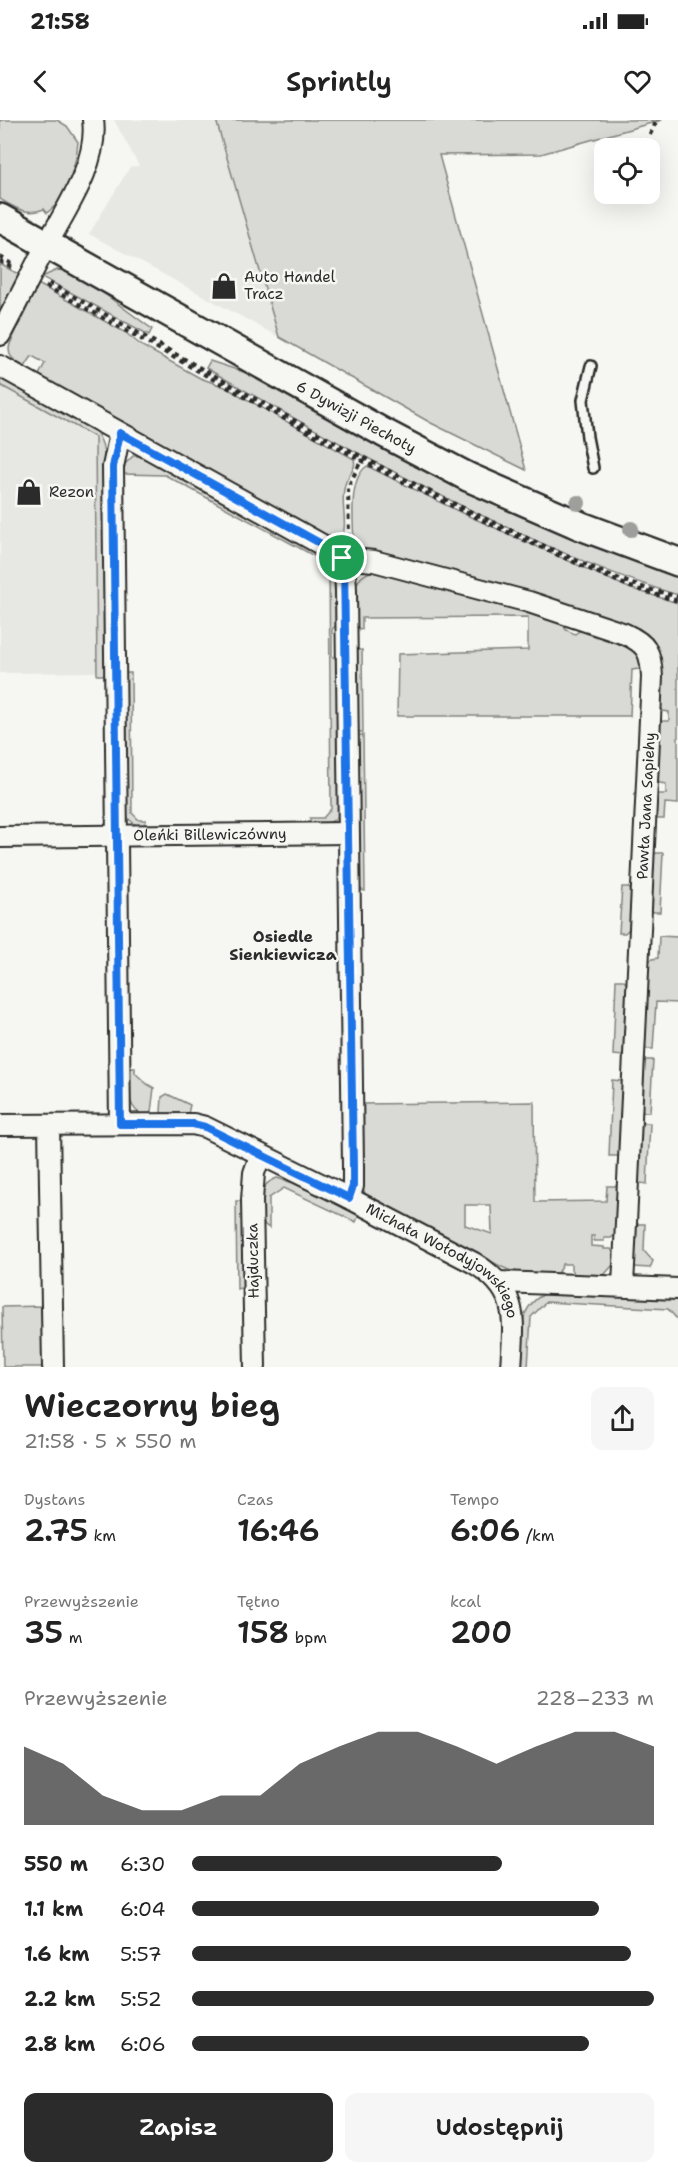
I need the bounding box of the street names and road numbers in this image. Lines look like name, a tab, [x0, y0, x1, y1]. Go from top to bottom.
street label: 6 Dywizji Piechoty	[293, 376, 420, 458]
street label: Pawła Jana Sapiehy	[632, 732, 660, 880]
street label: Oleńki Billewiczówny	[133, 824, 287, 845]
street label: Michała Wołodyjowskiego	[362, 1198, 523, 1320]
street label: Hajduczka	[242, 1223, 264, 1299]

